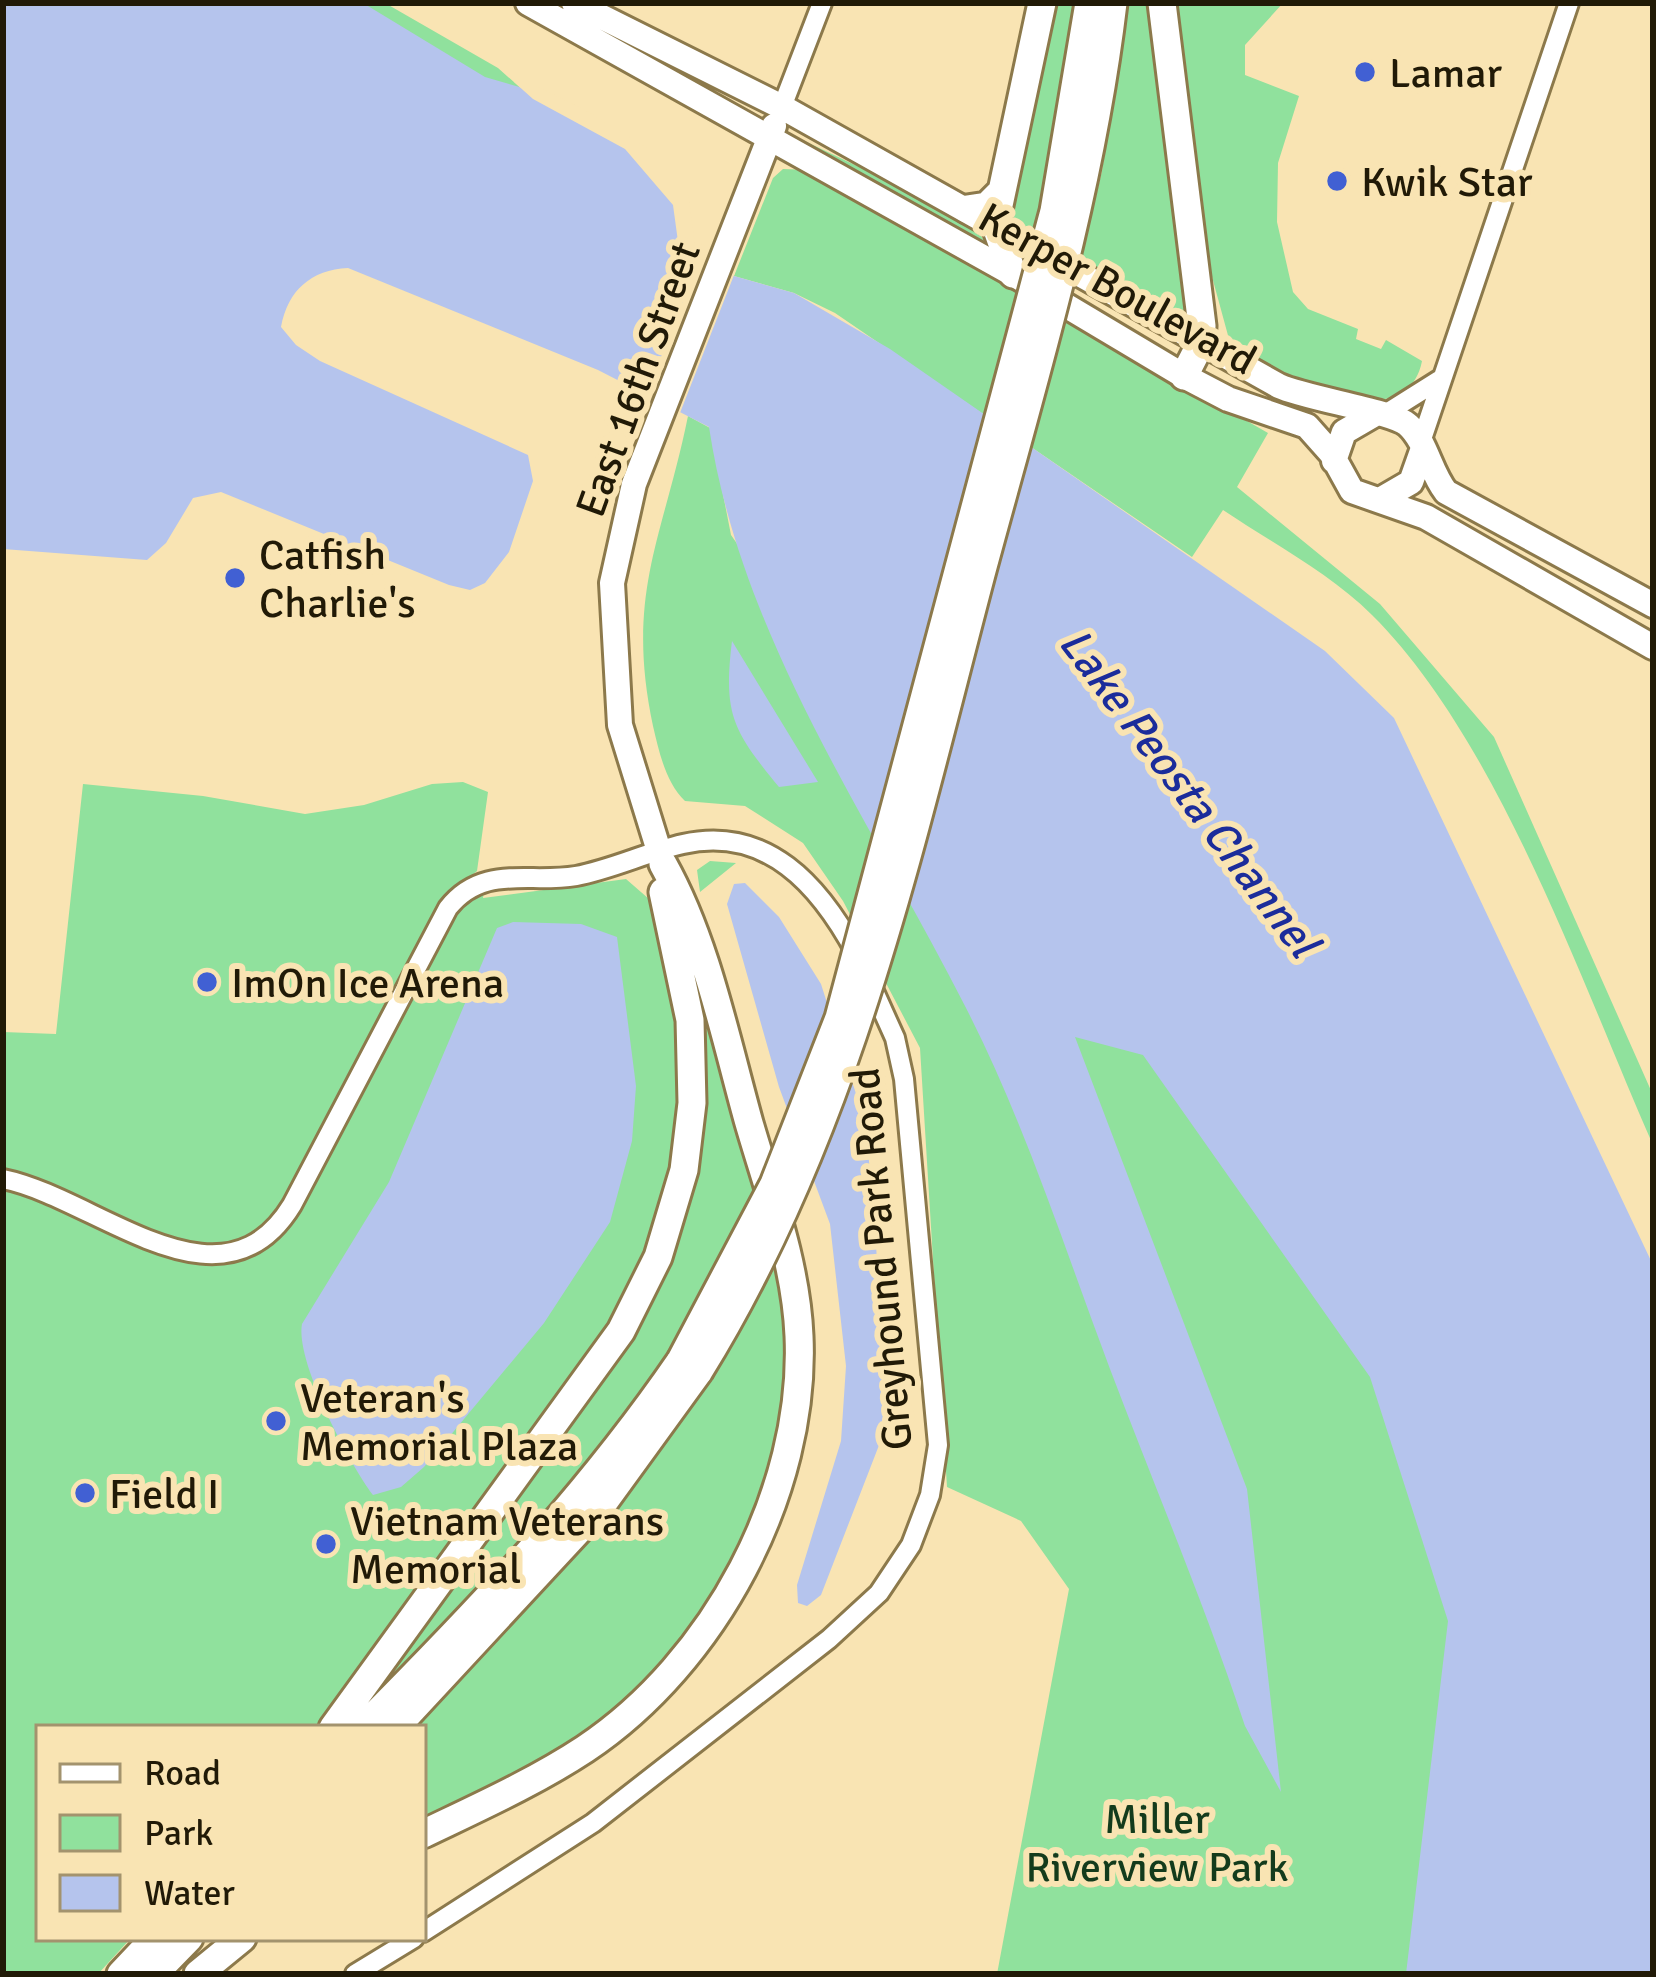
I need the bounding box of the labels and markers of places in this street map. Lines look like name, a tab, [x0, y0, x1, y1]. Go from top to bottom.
place label: Lamar	[1389, 48, 1503, 99]
marker: Lamar	[1352, 59, 1378, 85]
place label: Kwik Star	[1361, 157, 1533, 208]
marker: Kwik Star	[1324, 168, 1350, 194]
place label: Catfish Charlie's	[259, 530, 416, 629]
marker: Catfish Charlie's	[222, 565, 248, 591]
place label: ImOn Ice Arena	[231, 958, 504, 1009]
marker: ImOn Ice Arena	[194, 969, 220, 995]
place label: Veteran's Memorial Plaza	[300, 1373, 578, 1472]
marker: Veteran's Memorial Plaza	[263, 1408, 289, 1434]
place label: Field I	[109, 1469, 219, 1520]
marker: Field I	[72, 1480, 98, 1506]
place label: Vietnam Veterans Memorial	[350, 1496, 664, 1595]
marker: Vietnam Veterans Memorial	[313, 1531, 339, 1557]

